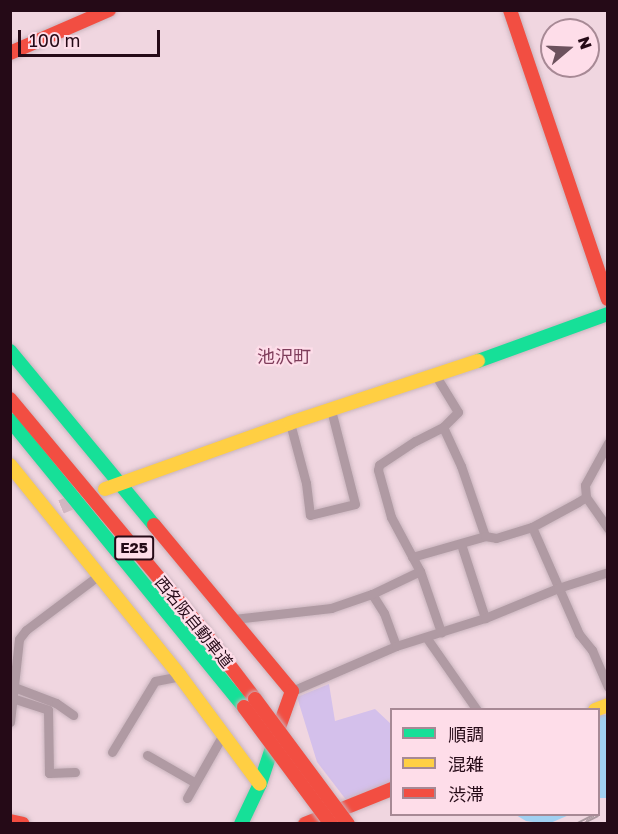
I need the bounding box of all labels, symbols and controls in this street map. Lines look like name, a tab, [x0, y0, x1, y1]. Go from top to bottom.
scale bar	[21, 18, 164, 56]
north arrow	[540, 18, 600, 78]
text: 100 m	[29, 29, 80, 51]
text: N	[574, 34, 597, 52]
district label: 池沢町	[257, 345, 311, 367]
road number: E25	[113, 536, 155, 560]
street label: 西名阪自動車道	[151, 572, 237, 672]
legend	[390, 708, 600, 816]
text: 順調	[448, 723, 484, 745]
text: 混雑	[448, 753, 484, 775]
text: 渋滞	[448, 783, 484, 805]

